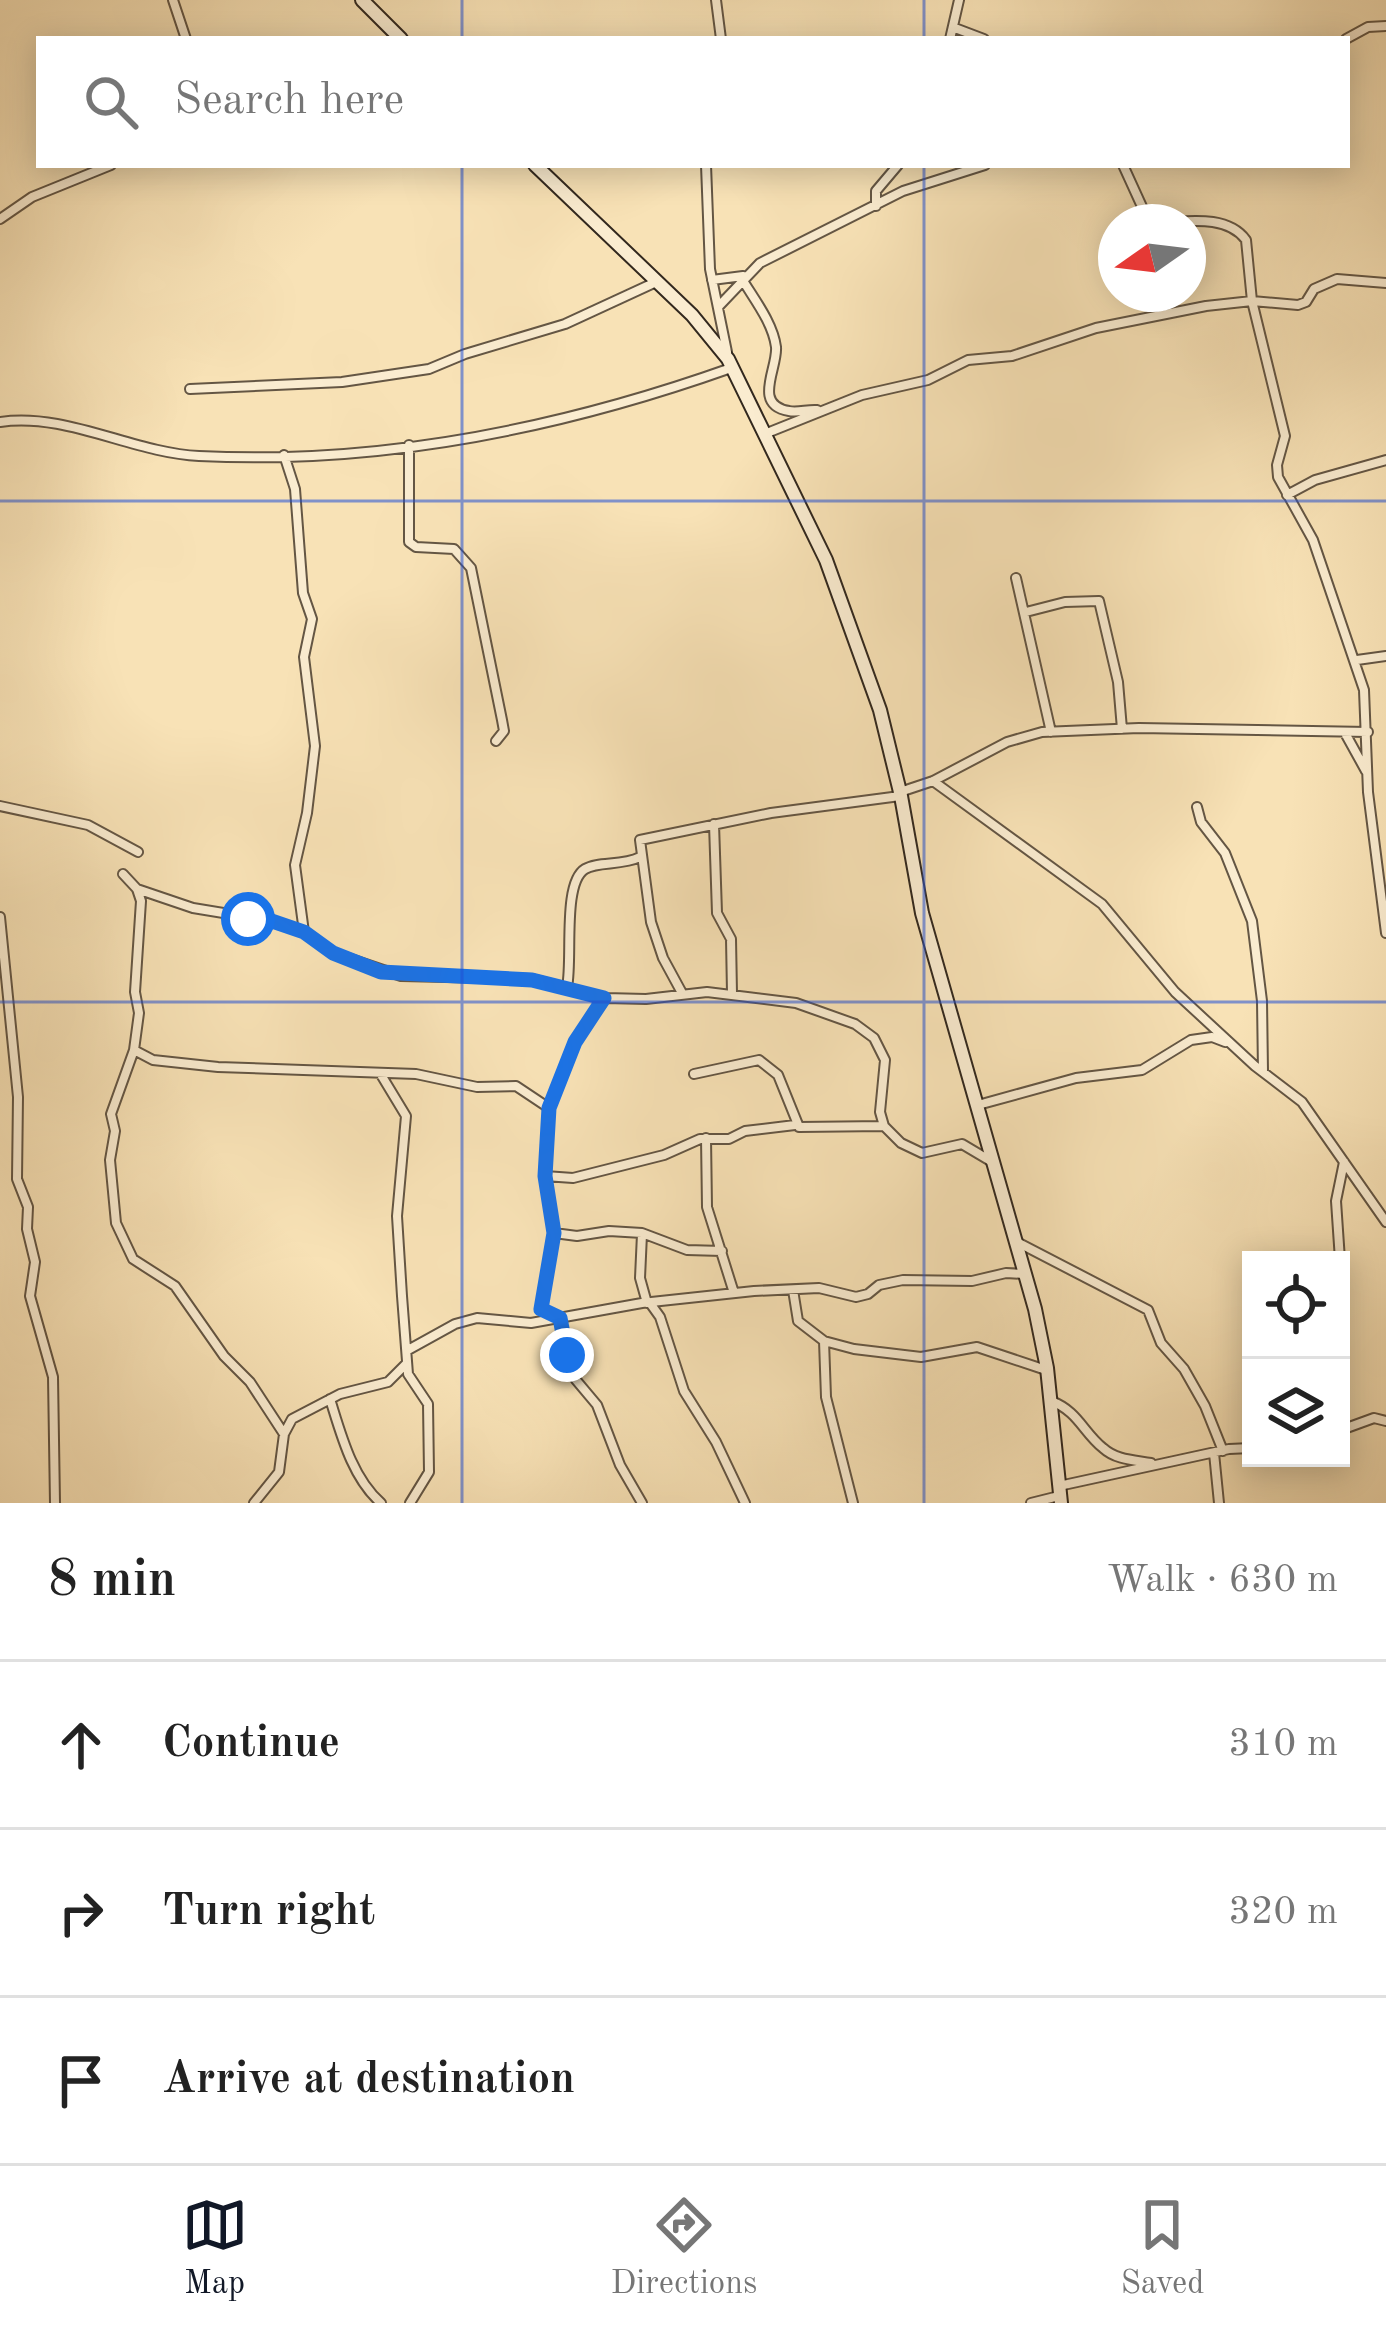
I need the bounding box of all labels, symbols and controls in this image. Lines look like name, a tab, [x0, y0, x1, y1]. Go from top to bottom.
search box	[36, 36, 1350, 168]
icon: search	[78, 69, 144, 135]
text: Search here	[174, 79, 404, 124]
north arrow	[1098, 204, 1206, 312]
route start	[221, 892, 275, 946]
map controls	[1242, 1251, 1350, 1467]
button: locate	[1242, 1251, 1350, 1359]
route end	[540, 1328, 594, 1382]
button: layers	[1242, 1359, 1350, 1467]
text: 8 min	[48, 1556, 176, 1607]
text: Walk · 630 m	[1107, 1561, 1338, 1600]
icon: ahead	[48, 1712, 114, 1778]
text: Continue	[162, 1722, 340, 1767]
text: 310 m	[1228, 1725, 1338, 1764]
icon: right	[48, 1880, 114, 1946]
text: Turn right	[162, 1890, 375, 1935]
text: 320 m	[1228, 1893, 1338, 1932]
icon: arrive	[48, 2048, 114, 2114]
text: Arrive at destination	[162, 2058, 575, 2103]
tab: Map	[182, 2192, 248, 2305]
tab: Directions	[611, 2192, 757, 2305]
tab: Saved	[1120, 2192, 1204, 2305]

